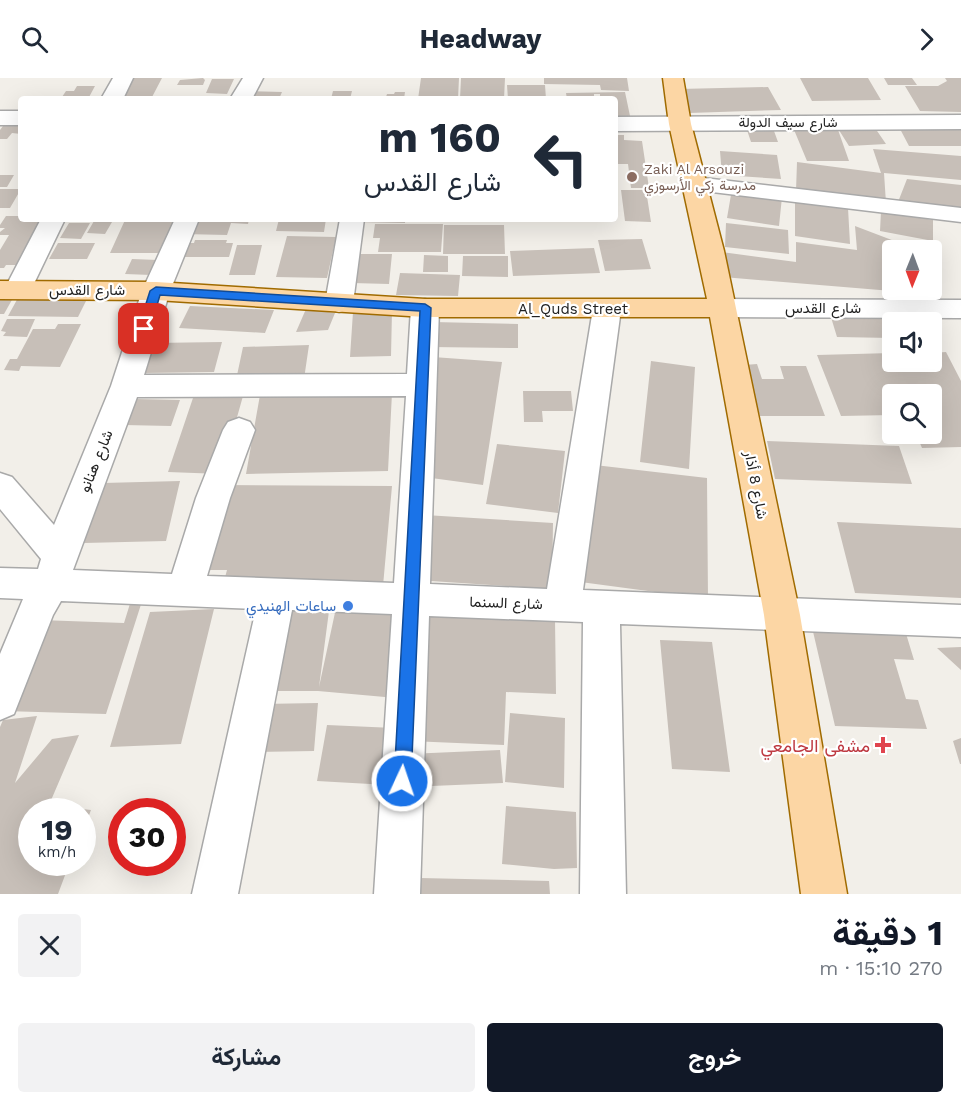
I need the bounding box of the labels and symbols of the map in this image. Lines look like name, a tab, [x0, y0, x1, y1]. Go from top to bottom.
street label: شارع سيف الدولة	[738, 114, 838, 133]
place label: Zaki Al Arsouzi مدرسة زكي الأرسوزي	[644, 161, 756, 197]
marker: Zaki Al Arsouzi مدرسة زكي الأرسوزي	[625, 170, 639, 184]
north arrow	[882, 240, 942, 300]
street label: شارع القدس	[49, 281, 125, 301]
street label: شارع القدس	[785, 299, 861, 319]
street label: Al_Quds Street	[518, 300, 629, 318]
pin	[118, 303, 169, 354]
street label: شارع هنانو	[75, 427, 119, 496]
street label: شارع 8 أذار	[738, 448, 771, 521]
street label: شارع السنما	[469, 593, 543, 615]
place label: ساعات الهنيدي	[246, 597, 336, 619]
marker: ساعات الهنيدي	[341, 599, 355, 613]
place label: مشفى الجامعي	[761, 735, 870, 761]
marker: مشفى الجامعي	[874, 736, 892, 754]
position arrow	[370, 749, 434, 813]
speed limit sign: 30	[108, 798, 186, 876]

